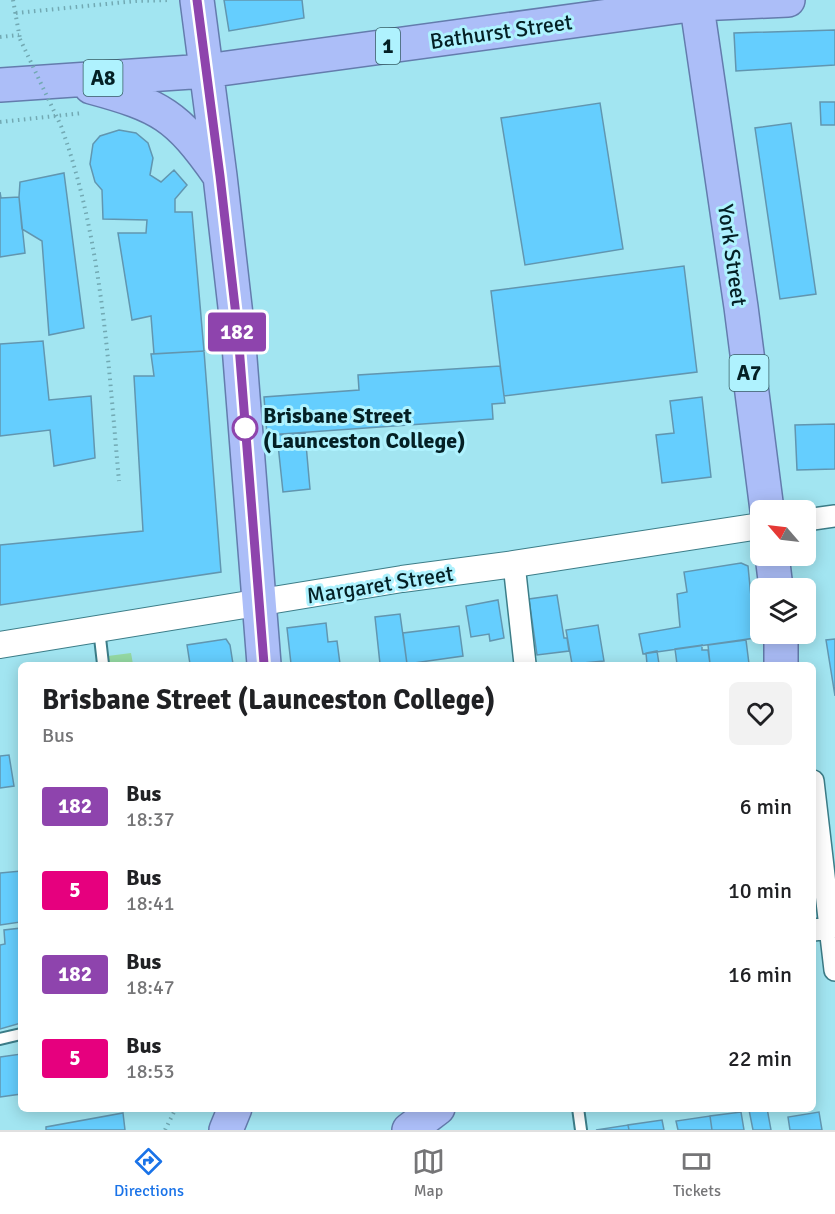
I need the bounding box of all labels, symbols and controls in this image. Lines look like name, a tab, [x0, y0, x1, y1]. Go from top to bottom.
street label: Bathurst Street	[428, 8, 574, 55]
road number: 1	[376, 28, 400, 64]
road number: A8	[84, 60, 122, 96]
street label: York Street	[712, 202, 753, 308]
line badge: 182	[202, 312, 272, 352]
text: 182	[220, 319, 254, 345]
road number: A7	[730, 355, 768, 391]
place label: Brisbane Street (Launceston College)	[263, 402, 466, 454]
marker: Brisbane Street (Launceston College)	[232, 415, 258, 441]
north arrow	[750, 500, 816, 566]
map controls	[750, 500, 816, 644]
street label: Margaret Street	[305, 560, 456, 609]
button: layers	[750, 578, 816, 644]
button: heart	[729, 682, 792, 745]
text: Brisbane Street (Launceston College)	[42, 683, 495, 717]
text: Bus	[42, 723, 74, 748]
text: Bus	[126, 780, 161, 807]
text: 182	[58, 793, 92, 819]
text: 6 min	[740, 793, 792, 820]
text: 18:37	[126, 807, 175, 832]
text: Bus	[126, 864, 161, 891]
text: 5	[69, 877, 81, 903]
text: 10 min	[728, 877, 792, 904]
text: 18:41	[126, 891, 175, 916]
text: Bus	[126, 948, 161, 975]
text: 182	[58, 961, 92, 987]
text: 16 min	[728, 961, 792, 988]
text: 18:47	[126, 975, 175, 1000]
text: Bus	[126, 1032, 161, 1059]
text: 5	[69, 1045, 81, 1071]
text: 22 min	[728, 1045, 792, 1072]
text: 18:53	[126, 1059, 175, 1084]
tab: Directions	[114, 1145, 184, 1201]
tab: Map	[412, 1145, 445, 1201]
tab: Tickets	[673, 1145, 721, 1201]

